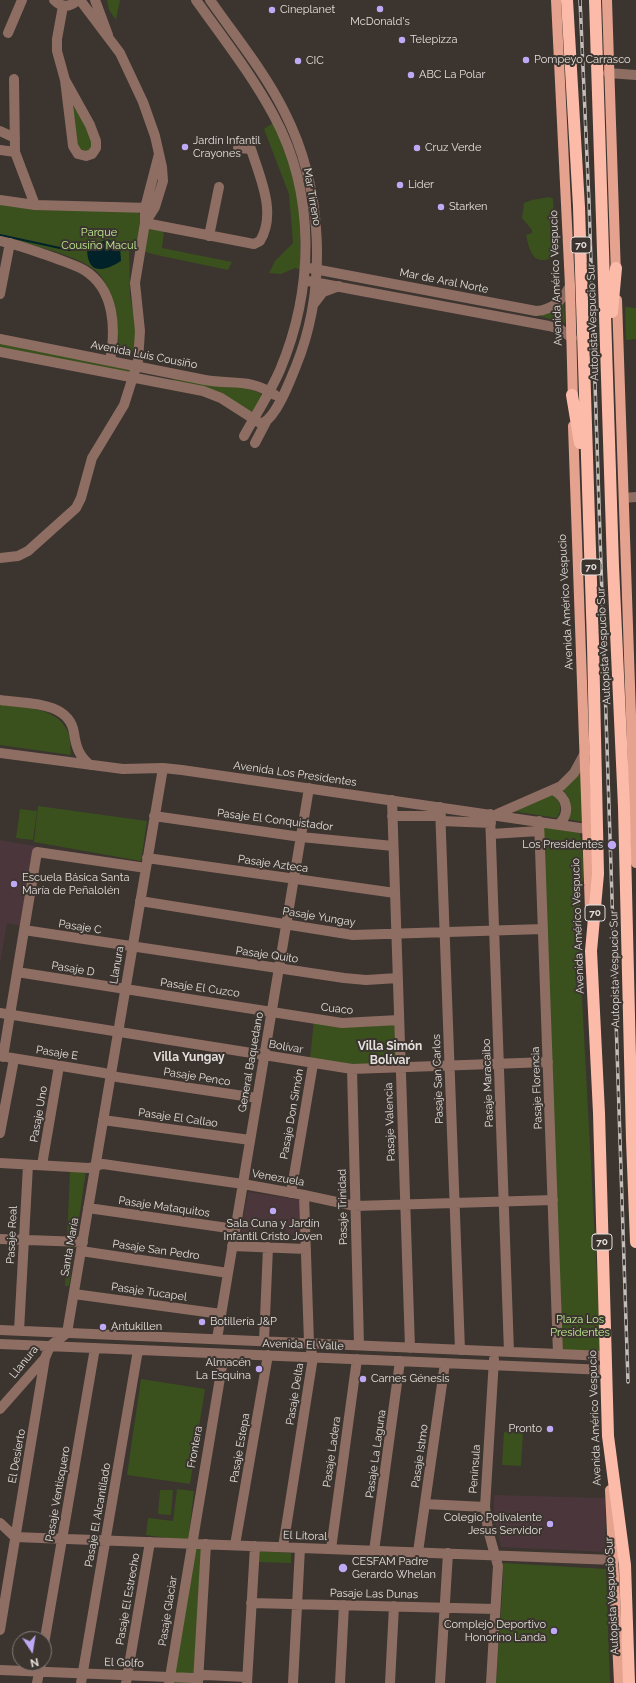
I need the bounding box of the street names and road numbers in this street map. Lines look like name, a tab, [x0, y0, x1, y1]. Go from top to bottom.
street label: Mar Tirreno	[300, 167, 324, 227]
street label: Avenida Américo Vespucio	[547, 210, 565, 346]
road number: 70	[571, 237, 591, 253]
street label: Autopista Vespucio Sur	[584, 263, 602, 381]
street label: Mar de Aral Norte	[398, 266, 490, 296]
street label: Avenida Luis Cousiño	[90, 338, 198, 372]
street label: Avenida Américo Vespucio	[556, 534, 576, 670]
road number: 70	[581, 559, 601, 575]
street label: Autopista Vespucio Sur	[594, 587, 614, 705]
street label: Avenida Los Presidentes	[233, 759, 357, 789]
street label: Pasaje El Conquistador	[216, 806, 334, 834]
street label: Pasaje Azteca	[237, 853, 309, 875]
street label: Avenida Américo Vespucio	[569, 858, 587, 994]
street label: Pasaje Yungay	[282, 905, 356, 929]
road number: 70	[585, 905, 605, 921]
street label: Autopista Vespucio Sur	[607, 910, 623, 1028]
street label: Pasaje C	[58, 917, 102, 937]
street label: Pasaje Quito	[235, 944, 299, 966]
street label: Llanura	[107, 945, 127, 985]
street label: Pasaje D	[50, 959, 96, 979]
street label: Pasaje El Cuzco	[159, 976, 241, 1000]
street label: Cuaco	[320, 1001, 354, 1017]
street label: General Baquedano	[236, 1011, 266, 1113]
street label: Pasaje San Carlos	[430, 1034, 446, 1124]
street label: Bolívar	[268, 1037, 304, 1057]
street label: Pasaje Maracaibo	[480, 1038, 496, 1128]
street label: Pasaje E	[35, 1043, 79, 1063]
street label: Pasaje Florencia	[529, 1046, 545, 1130]
street label: Pasaje Penco	[162, 1065, 232, 1089]
street label: Pasaje Don Simón	[278, 1068, 306, 1160]
street label: Pasaje Valencia	[382, 1082, 398, 1162]
street label: Pasaje Uno	[28, 1085, 50, 1143]
street label: Pasaje El Callao	[137, 1106, 219, 1130]
street label: Venezuela	[251, 1167, 305, 1189]
street label: Pasaje Trinidad	[336, 1169, 350, 1245]
street label: Pasaje Mataquitos	[117, 1194, 211, 1220]
street label: Pasaje Real	[4, 1206, 20, 1264]
street label: Santa María	[58, 1217, 82, 1277]
road number: 70	[592, 1234, 612, 1250]
street label: Pasaje San Pedro	[112, 1237, 200, 1263]
street label: Pasaje Tucapel	[110, 1280, 188, 1304]
street label: Avenida El Valle	[262, 1337, 344, 1353]
street label: Llanura	[7, 1343, 41, 1381]
street label: Avenida Américo Vespucio	[586, 1350, 604, 1486]
street label: Pasaje Delta	[284, 1362, 306, 1426]
street label: Pasaje La Laguna	[363, 1409, 389, 1499]
street label: Pasaje Estepa	[227, 1412, 253, 1484]
street label: Pasaje Ladera	[320, 1416, 344, 1488]
street label: Pasaje Istmo	[409, 1423, 431, 1489]
street label: Frontera	[185, 1425, 205, 1469]
street label: El Desierto	[6, 1428, 28, 1484]
street label: Península	[467, 1444, 483, 1494]
street label: Pasaje Ventisquero	[43, 1445, 73, 1543]
street label: Pasaje El Alcantilado	[82, 1462, 114, 1568]
street label: El Litoral	[283, 1529, 327, 1543]
street label: Autopista Vespucio Sur	[602, 1537, 622, 1655]
street label: Pasaje El Estrecho	[113, 1552, 143, 1646]
street label: Pasaje Glaciar	[156, 1575, 180, 1647]
street label: Pasaje Las Dunas	[330, 1587, 418, 1601]
street label: El Golfo	[104, 1656, 144, 1670]

